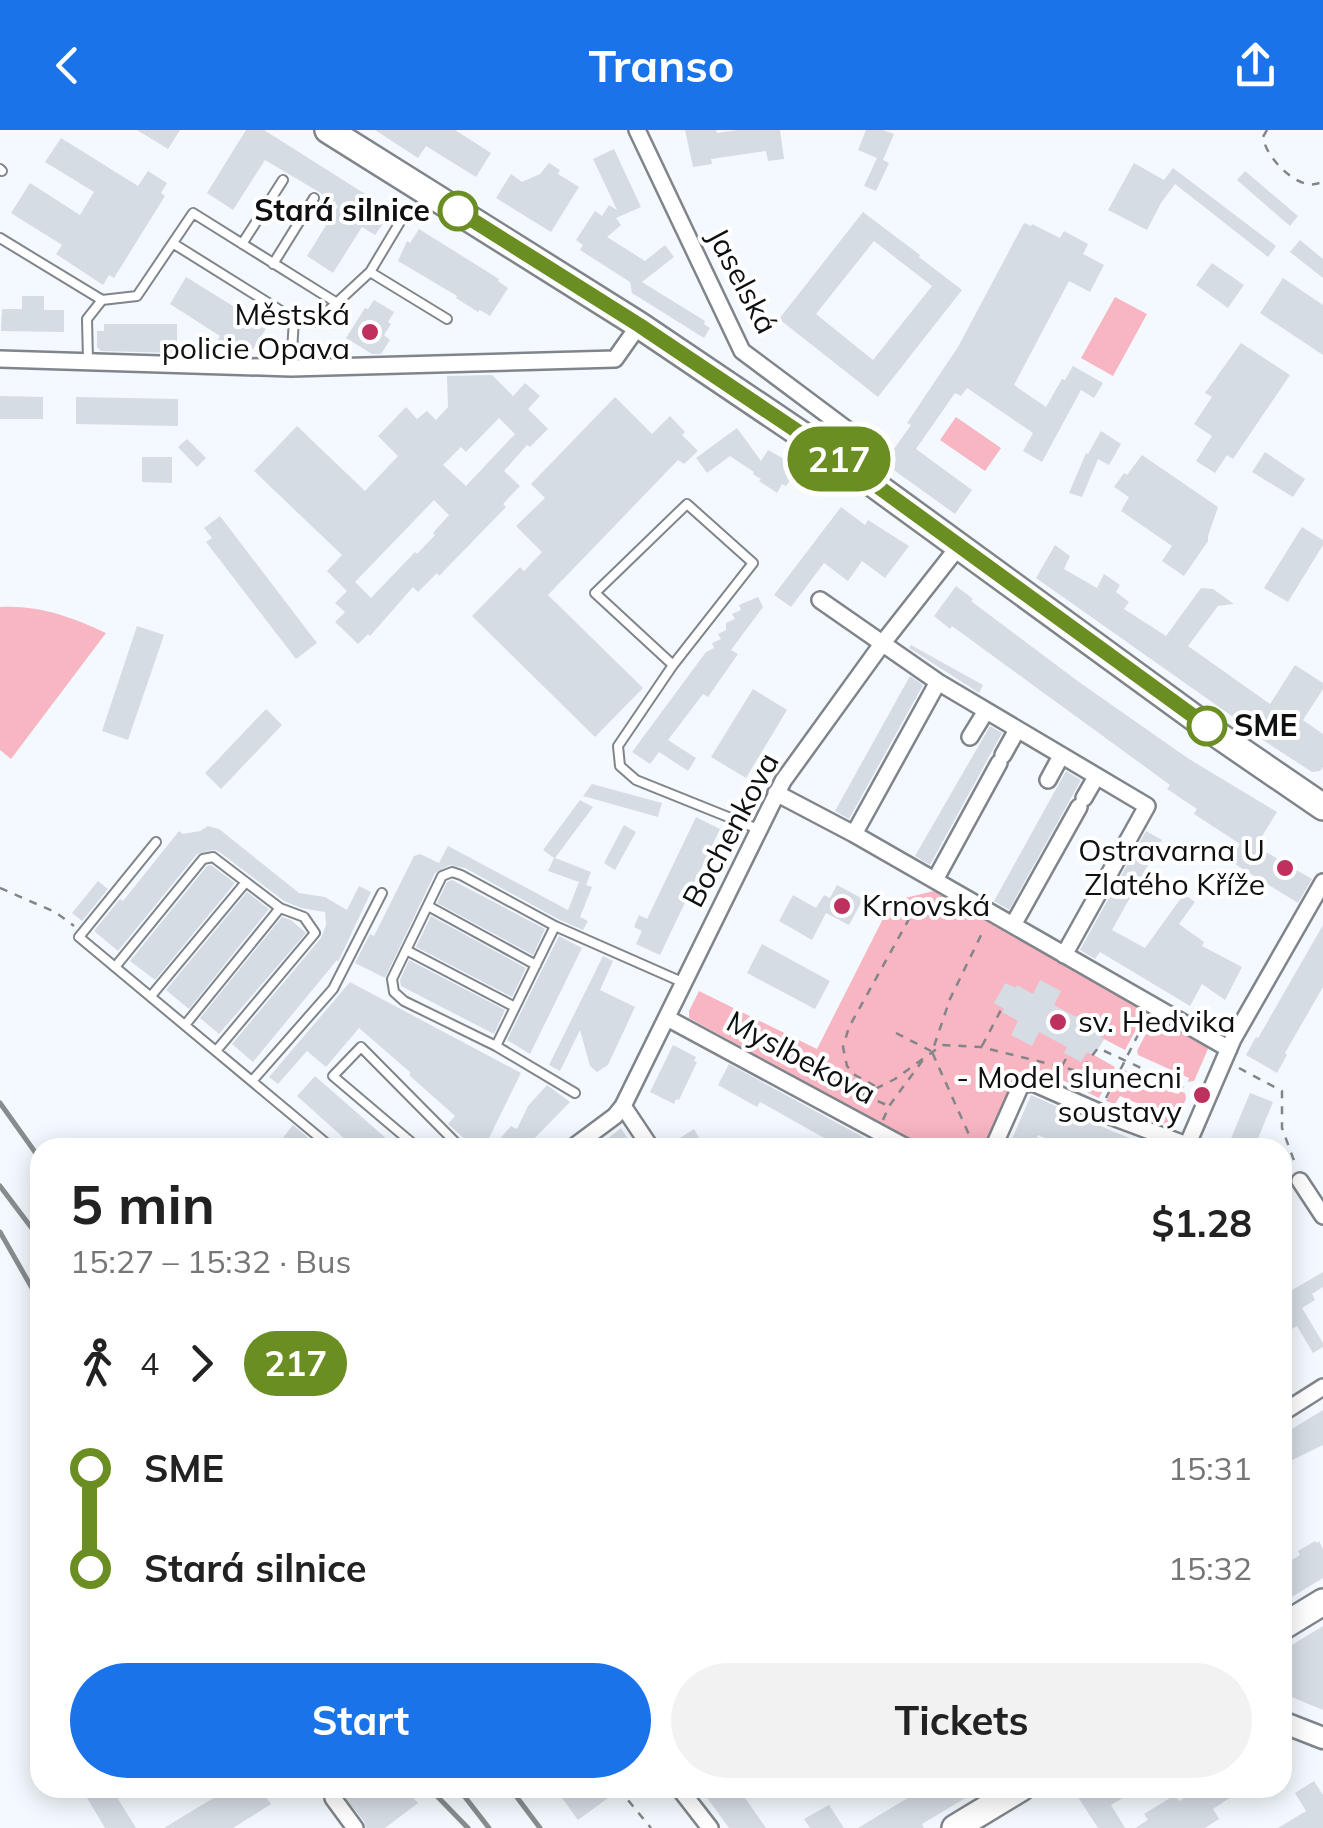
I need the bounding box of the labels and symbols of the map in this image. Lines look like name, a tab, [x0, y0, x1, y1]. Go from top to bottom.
place label: Stará silnice	[254, 191, 430, 229]
marker: Stará silnice	[439, 192, 477, 230]
street label: Jaselská	[699, 221, 787, 340]
place label: Městská policie Opava	[162, 295, 350, 367]
marker: Městská policie Opava	[359, 321, 381, 343]
line badge: 217	[782, 426, 896, 492]
place label: SME	[1234, 706, 1297, 744]
marker: SME	[1188, 707, 1226, 745]
street label: Bochenkova	[674, 746, 787, 913]
place label: Ostravarna U Zlatého Kříže	[1078, 831, 1265, 903]
marker: Ostravarna U Zlatého Kříže	[1274, 857, 1296, 879]
place label: Krnovská	[862, 886, 990, 924]
marker: Krnovská	[831, 895, 853, 917]
street label: Myslbekova	[720, 1002, 882, 1112]
place label: sv. Hedvika	[1078, 1002, 1235, 1040]
marker: sv. Hedvika	[1047, 1011, 1069, 1033]
place label: - Model slunecni soustavy	[956, 1058, 1182, 1130]
marker: - Model slunecni soustavy	[1191, 1084, 1213, 1106]

